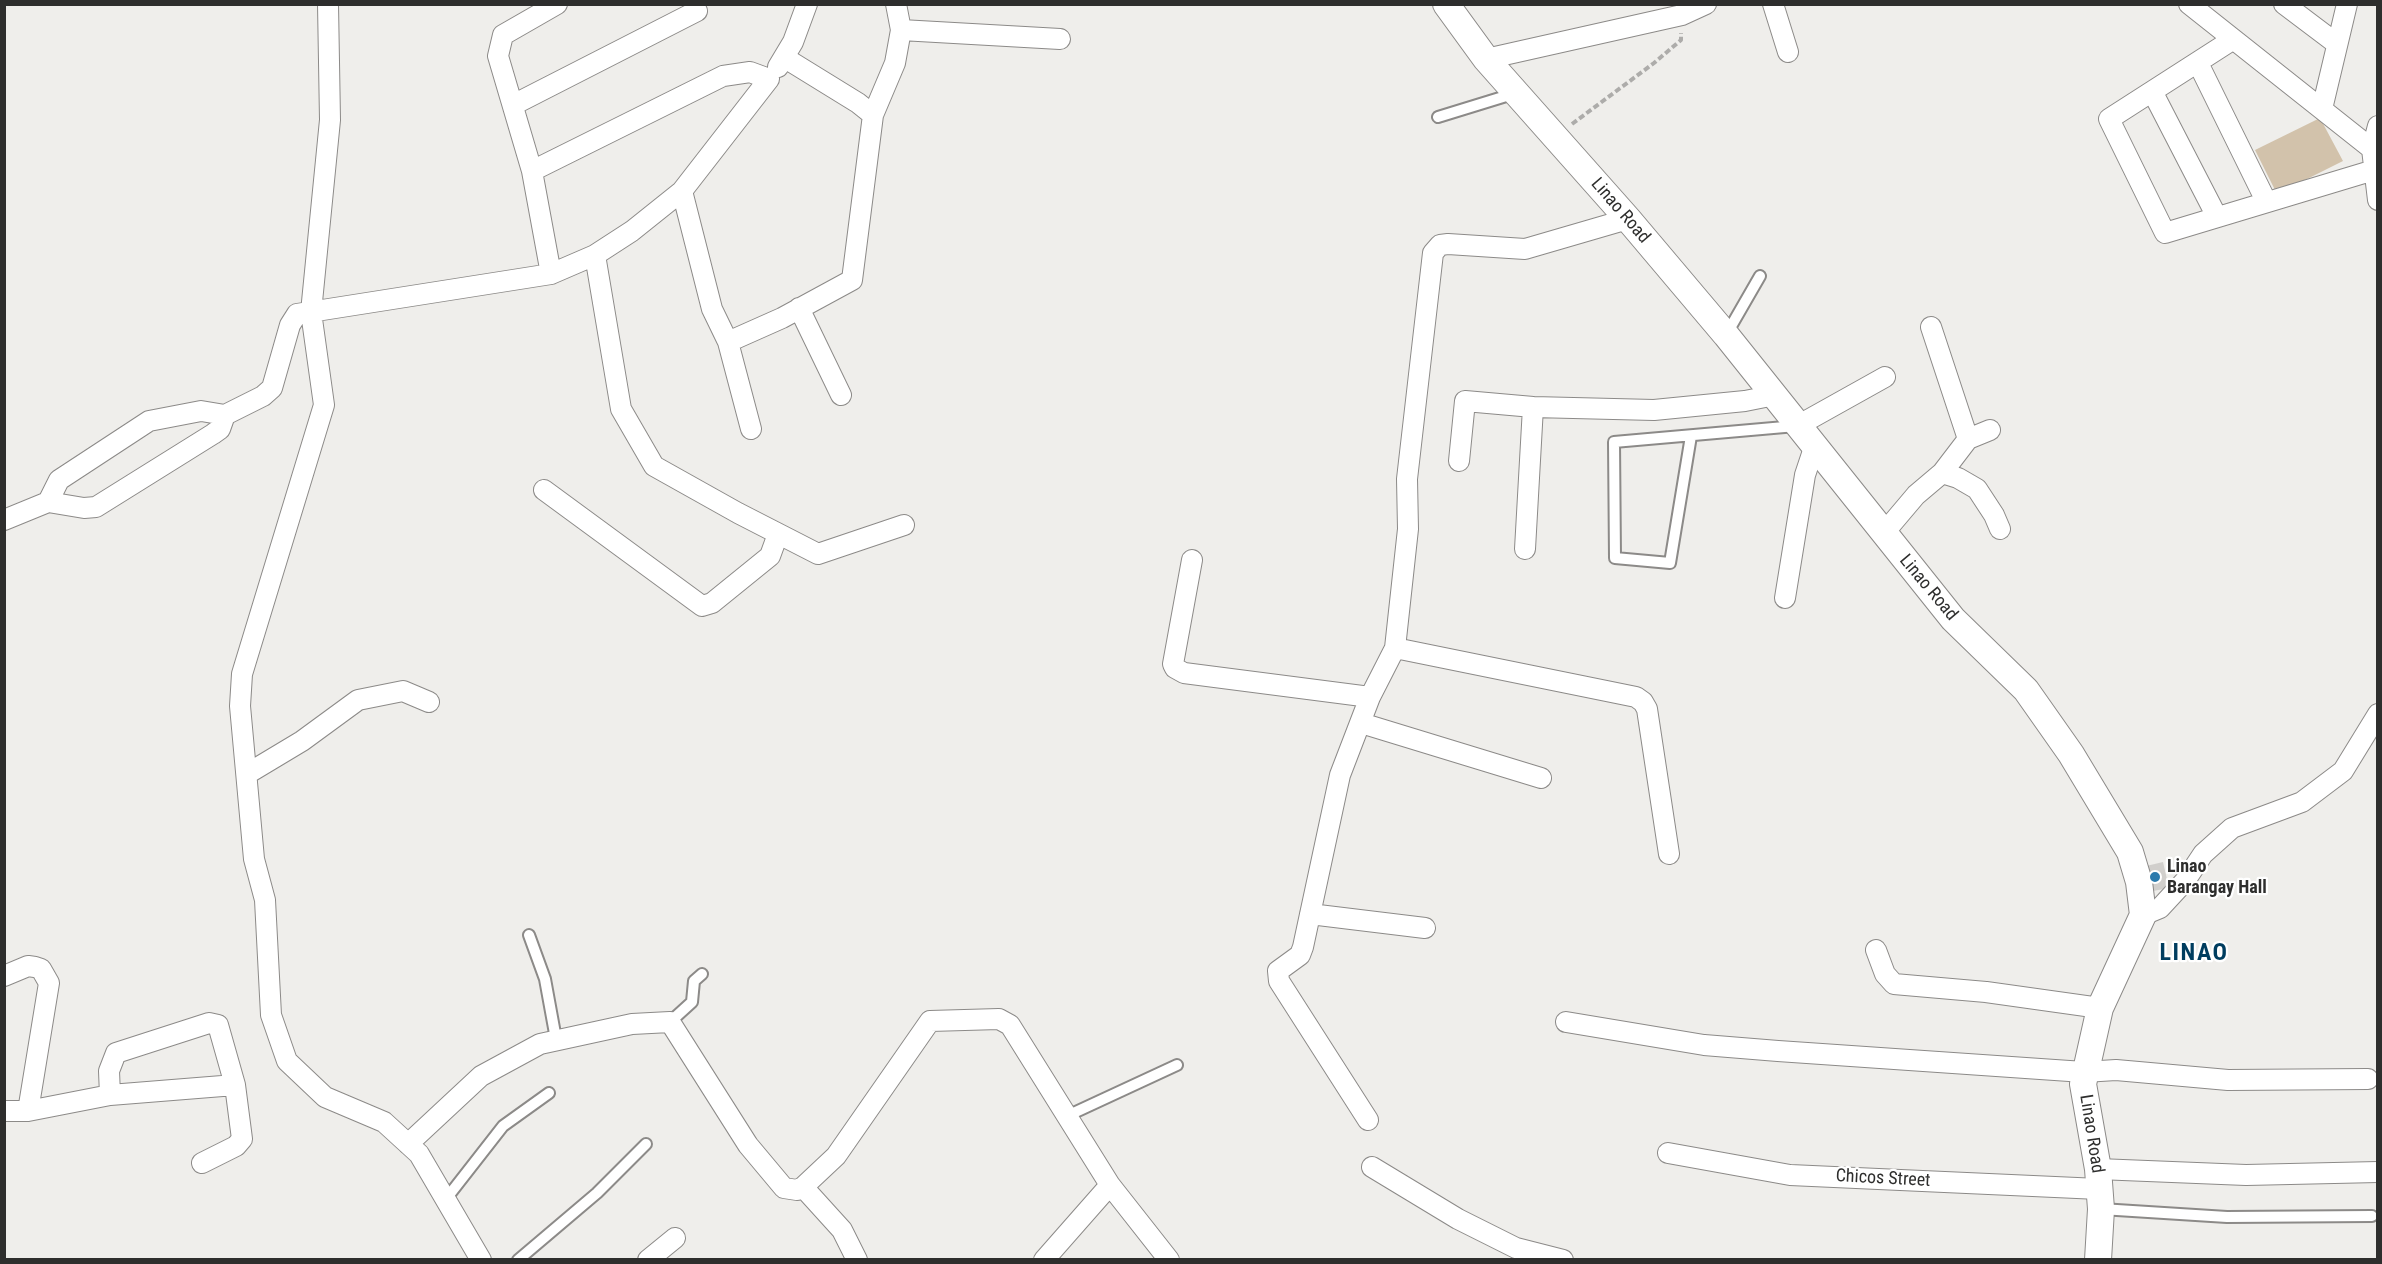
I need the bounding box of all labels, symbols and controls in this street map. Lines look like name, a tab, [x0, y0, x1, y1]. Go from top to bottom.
street label: Linao Road	[1586, 174, 1654, 248]
street label: Linao Road	[1894, 551, 1962, 625]
place label: Linao Barangay Hall	[2167, 856, 2267, 898]
marker: Linao Barangay Hall	[2148, 870, 2162, 884]
district label: LINAO	[2160, 940, 2228, 968]
street label: Linao Road	[2074, 1093, 2108, 1175]
street label: Chicos Street	[1835, 1166, 1931, 1192]

